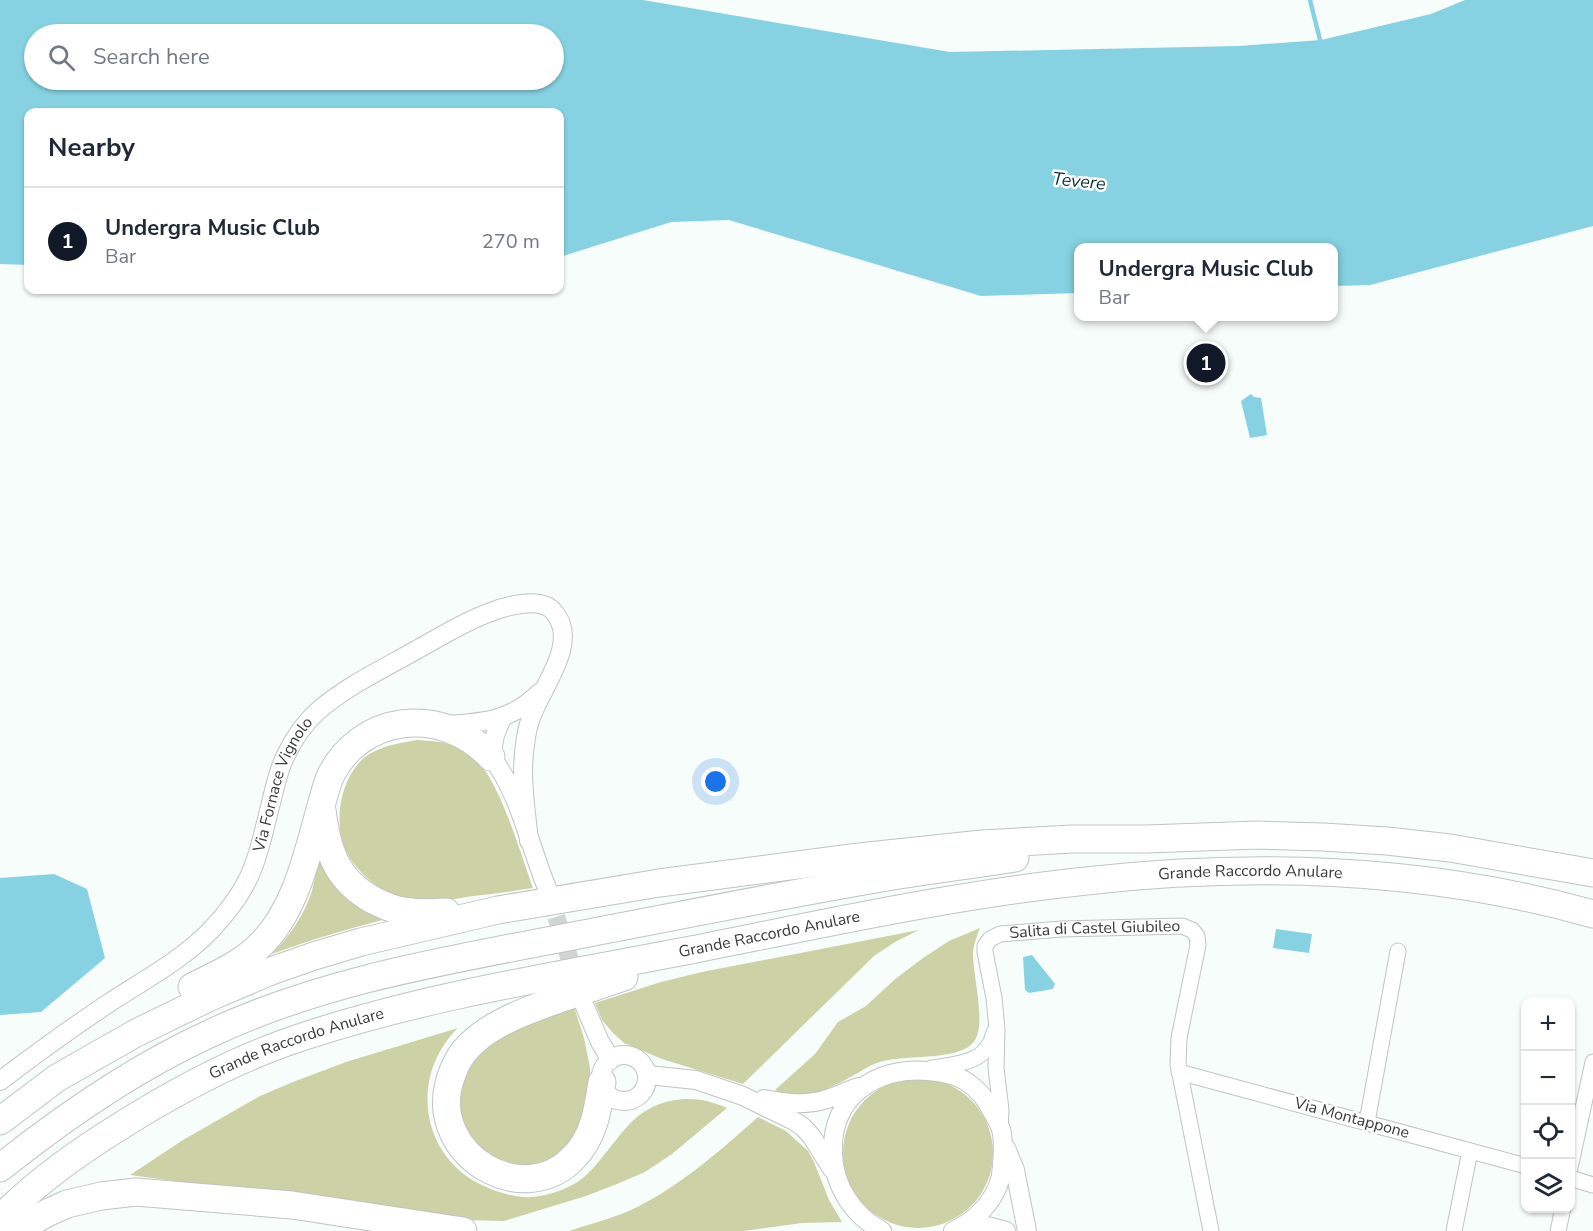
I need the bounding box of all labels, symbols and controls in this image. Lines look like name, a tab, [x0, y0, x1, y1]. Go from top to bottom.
search box	[24, 24, 564, 90]
icon: search	[45, 41, 78, 74]
text: Search here	[93, 42, 210, 72]
text: Nearby	[48, 130, 135, 165]
water label: Tevere	[1051, 166, 1107, 196]
text: Undergra Music Club	[105, 213, 320, 243]
text: 1	[62, 228, 74, 255]
text: 270 m	[482, 228, 540, 255]
text: Bar	[105, 243, 136, 270]
popup	[1074, 243, 1338, 321]
text: Undergra Music Club	[1099, 254, 1313, 284]
text: Bar	[1099, 284, 1130, 311]
pin: 1	[1186, 340, 1226, 386]
street label: Via Fornace Vignolo	[247, 712, 318, 856]
your location	[701, 767, 730, 796]
street label: Grande Raccordo Anulare	[1157, 860, 1343, 885]
street label: Grande Raccordo Anulare	[677, 905, 862, 963]
street label: Salita di Castel Giubileo	[1008, 915, 1181, 944]
map controls	[1521, 997, 1575, 1213]
button: +	[1521, 997, 1575, 1051]
street label: Grande Raccordo Anulare	[205, 1002, 386, 1085]
button: −	[1521, 1051, 1575, 1105]
street label: Via Montappone	[1291, 1092, 1412, 1144]
button: locate	[1521, 1105, 1575, 1159]
button: layers	[1521, 1159, 1575, 1213]

